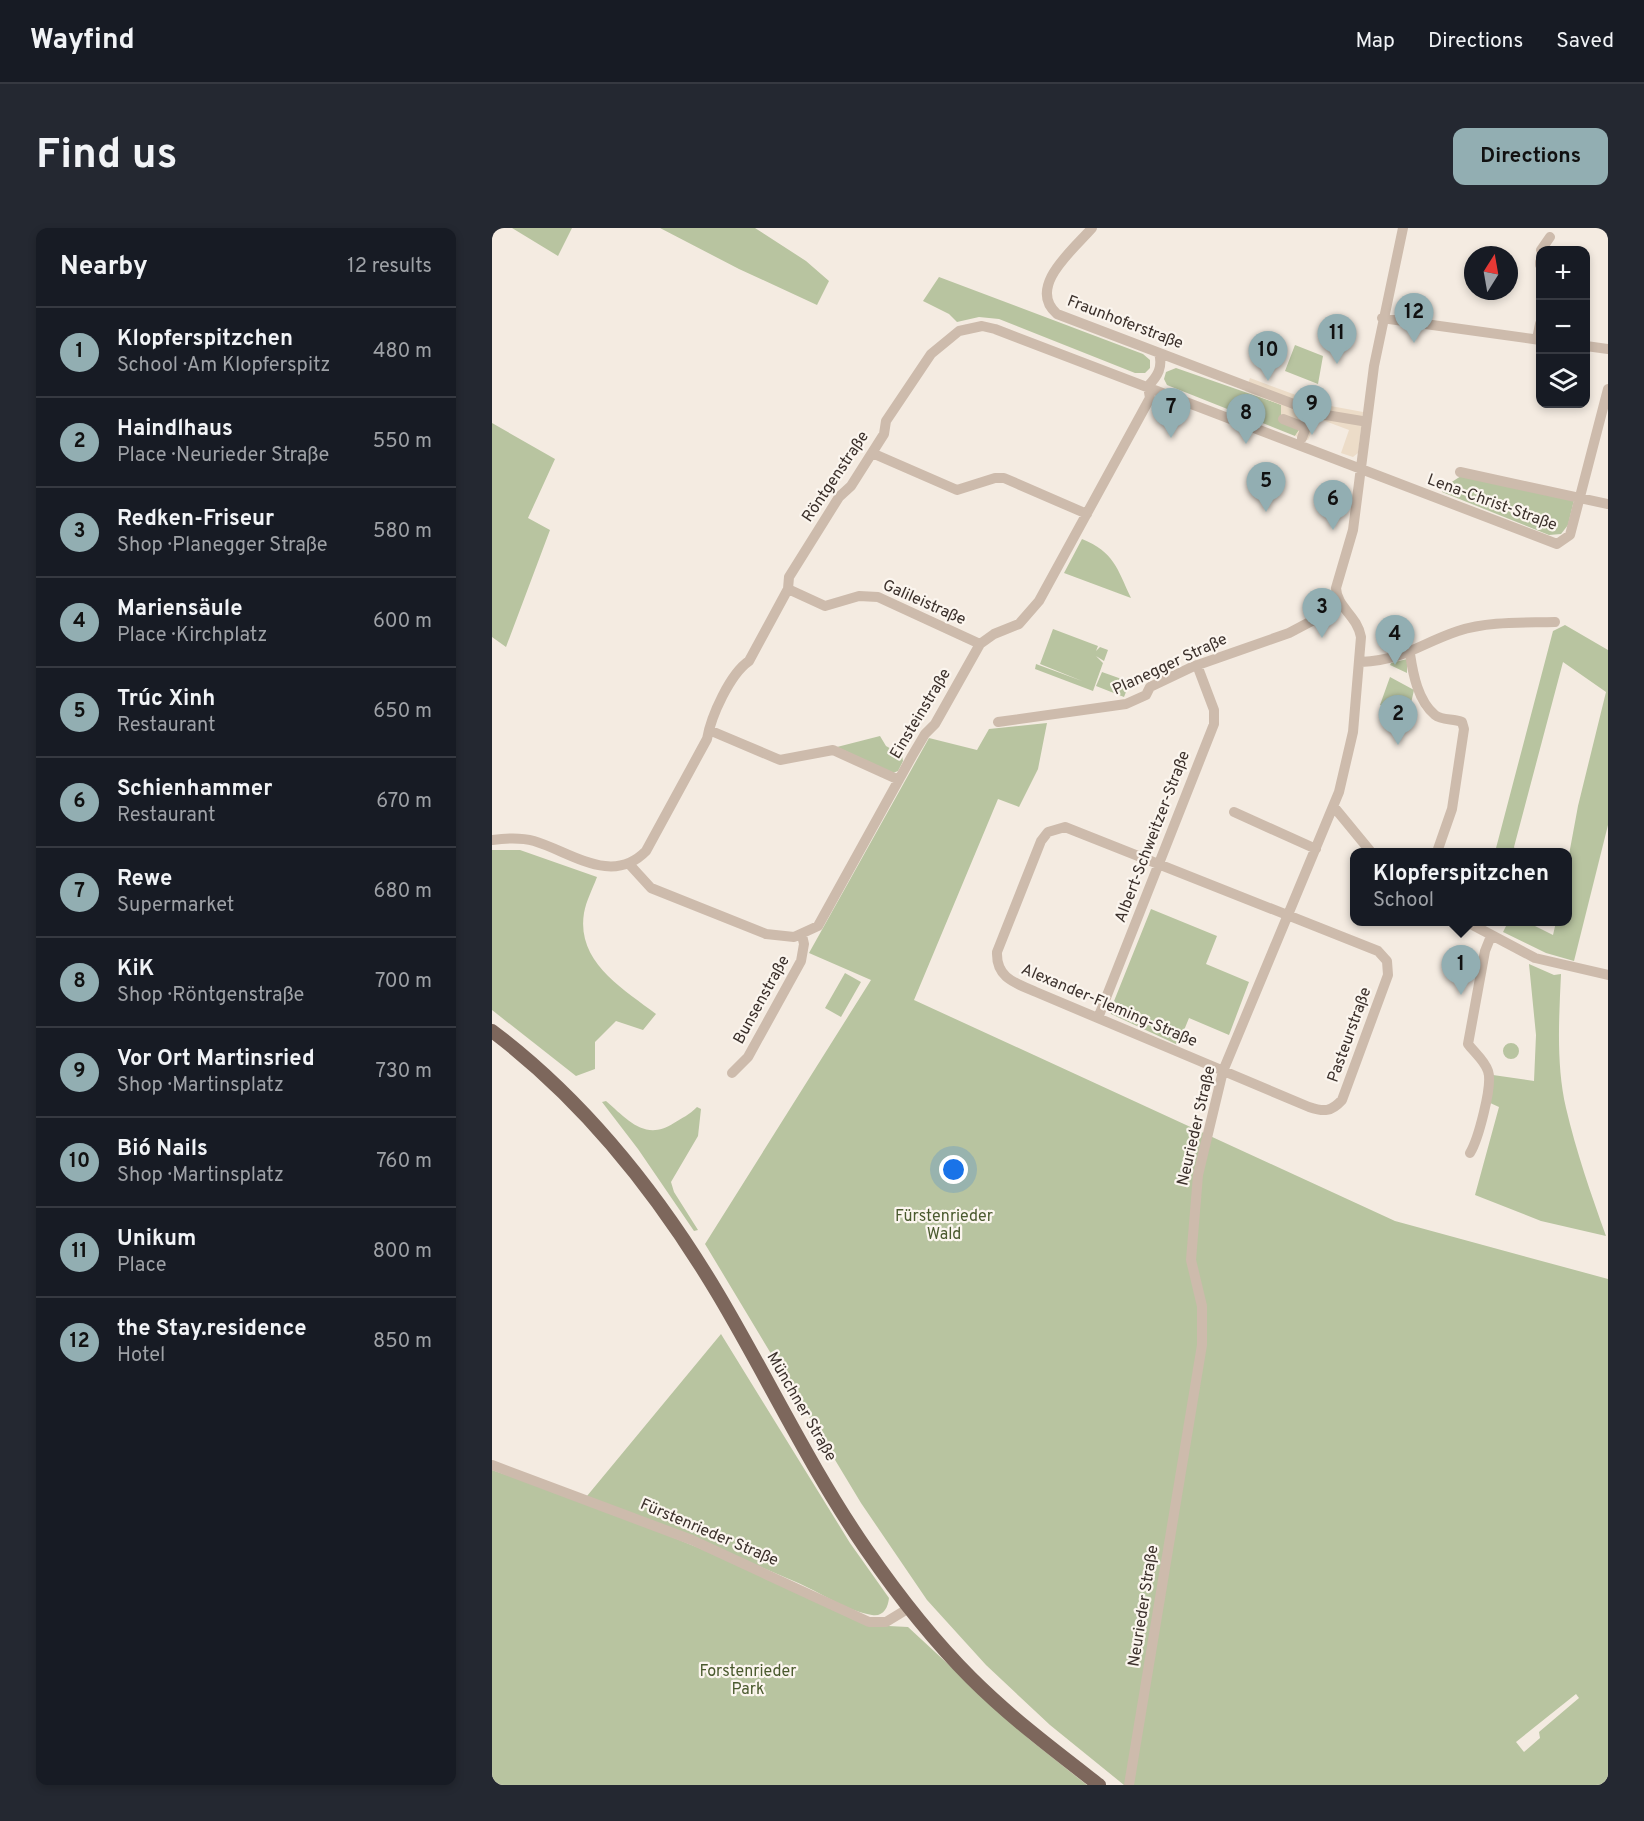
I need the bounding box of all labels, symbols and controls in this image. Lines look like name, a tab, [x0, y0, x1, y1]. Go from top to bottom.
text: Wayfind	[30, 23, 135, 59]
text: Map	[1355, 28, 1395, 55]
text: Directions	[1428, 28, 1523, 55]
text: Saved	[1556, 28, 1614, 55]
button: Directions	[1453, 128, 1608, 185]
text: Find us	[36, 130, 177, 183]
north arrow	[1464, 246, 1518, 300]
map controls	[1536, 246, 1590, 408]
button: +	[1536, 246, 1590, 300]
text: Nearby	[60, 251, 148, 284]
text: 12 results	[347, 254, 432, 280]
street label: Fraunhoferstraße	[1064, 292, 1186, 354]
pin: 12	[1394, 294, 1434, 343]
button: −	[1536, 300, 1590, 354]
pin: 11	[1318, 314, 1356, 364]
text: Klopferspitzchen	[117, 326, 293, 353]
pin: 10	[1248, 332, 1288, 381]
text: 1	[76, 339, 84, 365]
text: 480 m	[373, 339, 432, 365]
text: School · Am Klopferspitz	[117, 353, 330, 379]
button: layers	[1536, 354, 1590, 408]
pin: 9	[1292, 386, 1332, 435]
pin: 7	[1152, 388, 1190, 438]
pin: 8	[1226, 394, 1266, 444]
text: Haindlhaus	[117, 416, 233, 443]
street label: Röntgenstraße	[798, 428, 874, 526]
text: 2	[73, 429, 86, 455]
text: 550 m	[373, 429, 432, 455]
text: Place · Neurieder Straße	[117, 443, 329, 469]
pin: 5	[1246, 462, 1286, 512]
street label: Lena-Christ-Straße	[1424, 470, 1560, 536]
pin: 6	[1314, 480, 1352, 530]
text: Redken-Friseur	[117, 506, 274, 533]
text: 3	[74, 519, 86, 545]
text: 580 m	[373, 519, 432, 545]
text: Shop · Planegger Straße	[117, 533, 328, 559]
street label: Galileistraße	[879, 576, 969, 630]
pin: 3	[1302, 588, 1342, 638]
text: Mariensäule	[117, 596, 242, 623]
text: 4	[73, 609, 86, 635]
text: 600 m	[373, 609, 432, 635]
pin: 4	[1376, 616, 1414, 665]
text: Place · Kirchplatz	[117, 623, 267, 649]
street label: Planegger Straße	[1109, 630, 1231, 700]
street label: Einsteinstraße	[886, 665, 956, 763]
text: Trúc Xinh	[117, 686, 215, 713]
pin: 2	[1378, 696, 1418, 745]
text: 5	[73, 699, 86, 725]
text: 650 m	[373, 699, 432, 725]
text: Restaurant	[117, 713, 216, 739]
street label: Albert-Schweitzer-Straße	[1111, 748, 1195, 926]
text: Schienhammer	[117, 776, 272, 803]
text: 6	[73, 789, 86, 815]
text: 670 m	[376, 789, 432, 815]
text: Restaurant	[117, 803, 216, 829]
popup	[1350, 848, 1572, 926]
text: Klopferspitzchen	[1373, 861, 1549, 888]
text: Rewe	[117, 866, 172, 893]
text: 7	[74, 879, 85, 905]
text: 680 m	[374, 879, 432, 905]
text: School	[1373, 888, 1434, 914]
text: Supermarket	[117, 893, 234, 919]
pin: 1	[1442, 946, 1480, 995]
street label: Bunsenstraße	[729, 952, 795, 1048]
text: KiK	[117, 956, 154, 983]
street label: Alexander-Fleming-Straße	[1018, 960, 1200, 1052]
text: 8	[73, 969, 86, 995]
text: 700 m	[375, 969, 432, 995]
text: Shop · Röntgenstraße	[117, 983, 304, 1009]
street label: Pasteurstraße	[1324, 985, 1376, 1085]
text: Vor Ort Martinsried	[117, 1046, 315, 1073]
text: 9	[73, 1059, 86, 1085]
text: 730 m	[376, 1059, 432, 1085]
street label: Neurieder Straße	[1173, 1064, 1221, 1188]
text: Shop · Martinsplatz	[117, 1073, 284, 1099]
text: Bió Nails	[117, 1136, 208, 1163]
text: 10	[69, 1149, 90, 1175]
text: 760 m	[376, 1149, 432, 1175]
your location	[939, 1155, 968, 1184]
text: Shop · Martinsplatz	[117, 1163, 284, 1189]
park label: Fürstenrieder Wald	[895, 1207, 993, 1245]
text: Unikum	[117, 1226, 196, 1253]
text: 11	[72, 1239, 88, 1265]
text: 800 m	[373, 1239, 432, 1265]
text: Place	[117, 1253, 167, 1279]
text: the Stay.residence	[117, 1316, 307, 1343]
text: 12	[69, 1329, 90, 1355]
text: 850 m	[373, 1329, 432, 1355]
text: Hotel	[117, 1343, 165, 1369]
street label: Münchner Straße	[762, 1349, 840, 1465]
street label: Fürstenrieder Straße	[637, 1495, 781, 1571]
street label: Neurieder Straße	[1125, 1544, 1163, 1668]
park label: Forstenrieder Park	[700, 1662, 796, 1700]

